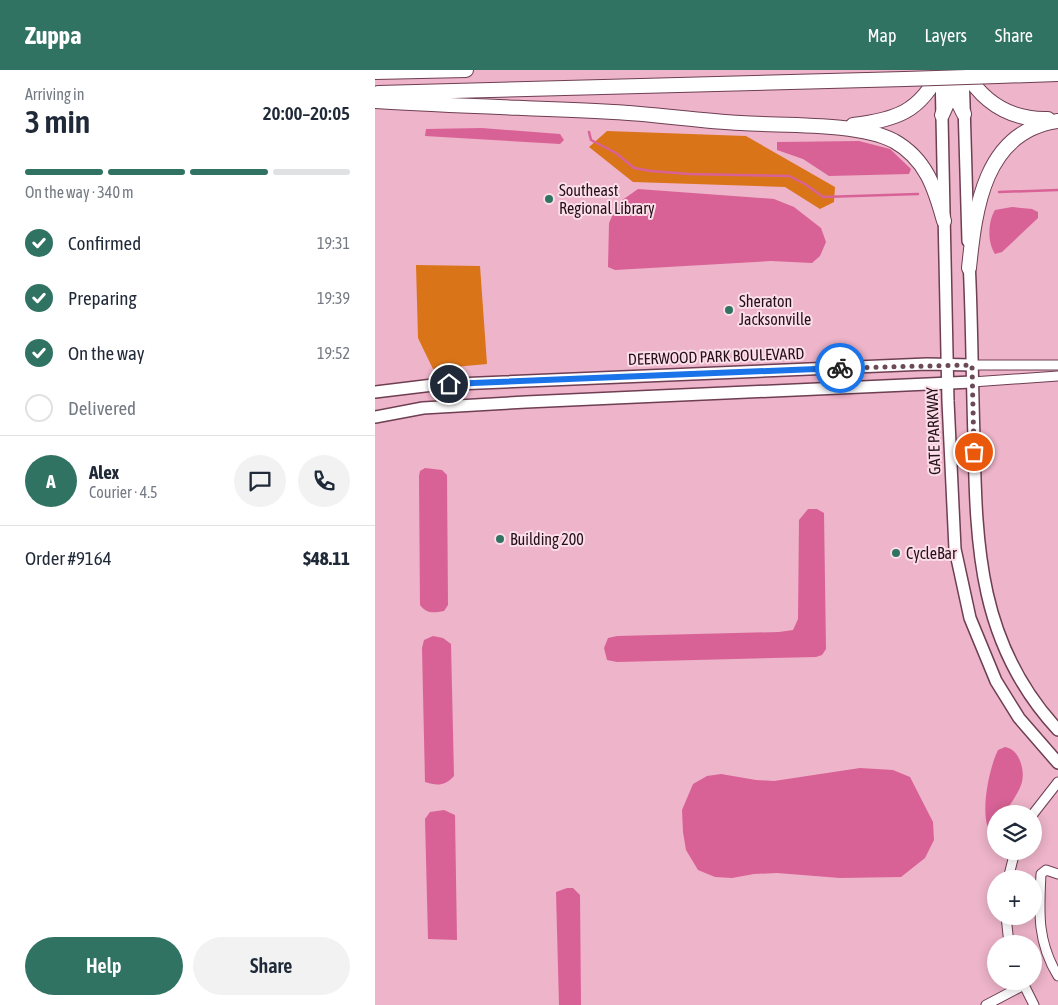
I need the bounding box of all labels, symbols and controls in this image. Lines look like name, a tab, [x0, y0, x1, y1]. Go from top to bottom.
text: Zuppa	[25, 22, 81, 49]
text: Map	[867, 25, 896, 46]
text: Layers	[924, 25, 967, 46]
text: Share	[995, 25, 1033, 46]
text: Arriving in	[25, 85, 85, 103]
text: 20:00–20:05	[263, 102, 350, 124]
text: 3 min	[25, 103, 90, 140]
place label: Southeast Regional Library	[559, 181, 655, 218]
text: On the way · 340 m	[25, 183, 134, 201]
marker: Southeast Regional Library	[543, 193, 555, 205]
icon: check	[25, 229, 53, 257]
text: Confirmed	[68, 232, 141, 254]
text: 19:31	[317, 234, 350, 252]
icon: check	[25, 284, 53, 312]
text: Preparing	[68, 287, 137, 309]
text: 19:39	[317, 289, 350, 307]
place label: Sheraton Jacksonville	[739, 292, 811, 328]
marker: Sheraton Jacksonville	[723, 304, 735, 316]
icon: check	[25, 339, 53, 367]
text: On the way	[68, 342, 145, 364]
courier	[815, 343, 865, 393]
text: 19:52	[317, 344, 350, 362]
street label: DEERWOOD PARK BOULEVARD	[627, 344, 805, 368]
icon: bike	[826, 354, 854, 382]
pin	[428, 363, 470, 405]
icon: home	[435, 370, 463, 398]
street label: GATE PARKWAY	[922, 386, 944, 475]
text: Delivered	[68, 397, 136, 419]
pin	[953, 431, 995, 473]
icon: bag	[960, 438, 988, 466]
button: chat	[234, 455, 286, 507]
button: phone	[298, 455, 350, 507]
text: Alex	[89, 461, 119, 483]
text: A	[46, 470, 56, 492]
text: Courier · 4.5	[89, 483, 158, 501]
place label: Building 200	[510, 530, 584, 549]
marker: Building 200	[494, 533, 506, 545]
place label: CycleBar	[906, 544, 957, 563]
text: Order #9164	[25, 547, 112, 569]
text: $48.11	[303, 547, 350, 569]
marker: CycleBar	[890, 547, 902, 559]
map controls	[987, 805, 1042, 990]
button: layers	[987, 805, 1042, 860]
button: +	[987, 870, 1042, 925]
button: −	[987, 935, 1042, 990]
button: Help	[25, 937, 183, 995]
button: Share	[193, 937, 350, 995]

